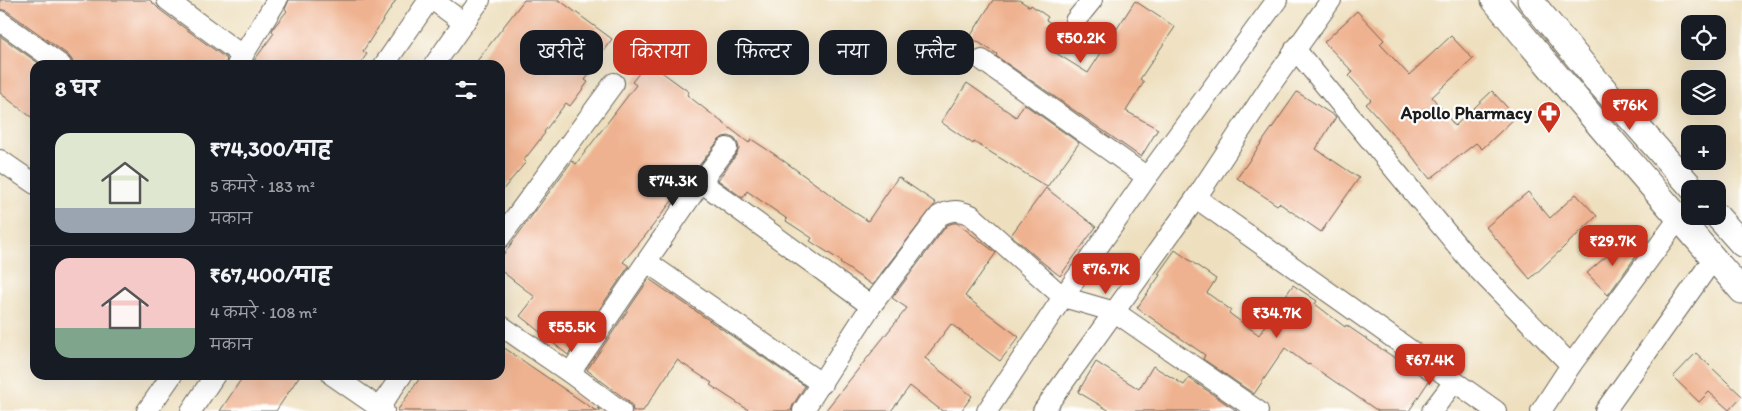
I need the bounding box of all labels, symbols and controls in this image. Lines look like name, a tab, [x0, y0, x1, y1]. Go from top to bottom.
map controls	[1681, 15, 1726, 225]
button: locate	[1681, 15, 1726, 60]
pin: ₹50.2K	[1040, 22, 1122, 64]
text: ₹50.2K	[1057, 28, 1105, 47]
chip: खरीदें	[520, 30, 603, 75]
chip: किराया	[613, 30, 707, 75]
chip: फ़िल्टर	[717, 30, 809, 75]
chip: नया	[819, 30, 887, 75]
chip: फ़्लैट	[897, 30, 974, 75]
button: layers	[1681, 70, 1726, 115]
text: 8 घर	[55, 76, 99, 101]
icon: filters	[452, 76, 480, 104]
pin: ₹76K	[1600, 88, 1660, 131]
text: ₹76K	[1613, 95, 1647, 114]
pharmacy icon: Apollo Pharmacy	[1536, 100, 1562, 134]
place label: Apollo Pharmacy	[1400, 102, 1533, 124]
button: +	[1681, 125, 1726, 170]
text: ₹74,300/माह	[210, 136, 331, 161]
icon: home	[95, 153, 155, 213]
pin: ₹74.3K	[632, 164, 714, 207]
text: ₹74.3K	[649, 171, 697, 190]
text: 5 कमरे · 183 m²	[210, 177, 315, 196]
button: −	[1681, 180, 1726, 225]
text: मकान	[210, 209, 252, 228]
pin: ₹29.7K	[1572, 224, 1654, 267]
text: ₹29.7K	[1590, 231, 1636, 250]
pin: ₹76.7K	[1065, 252, 1147, 295]
text: ₹76.7K	[1083, 259, 1129, 278]
text: ₹67,400/माह	[210, 262, 331, 287]
icon: home	[95, 278, 155, 338]
pin: ₹34.7K	[1236, 296, 1318, 339]
text: 4 कमरे · 108 m²	[210, 303, 317, 322]
text: ₹34.7K	[1253, 303, 1301, 322]
pin: ₹55.5K	[531, 310, 613, 353]
text: ₹55.5K	[548, 317, 596, 336]
text: मकान	[210, 335, 252, 354]
pin: ₹67.4K	[1389, 344, 1471, 386]
text: ₹67.4K	[1406, 350, 1454, 369]

